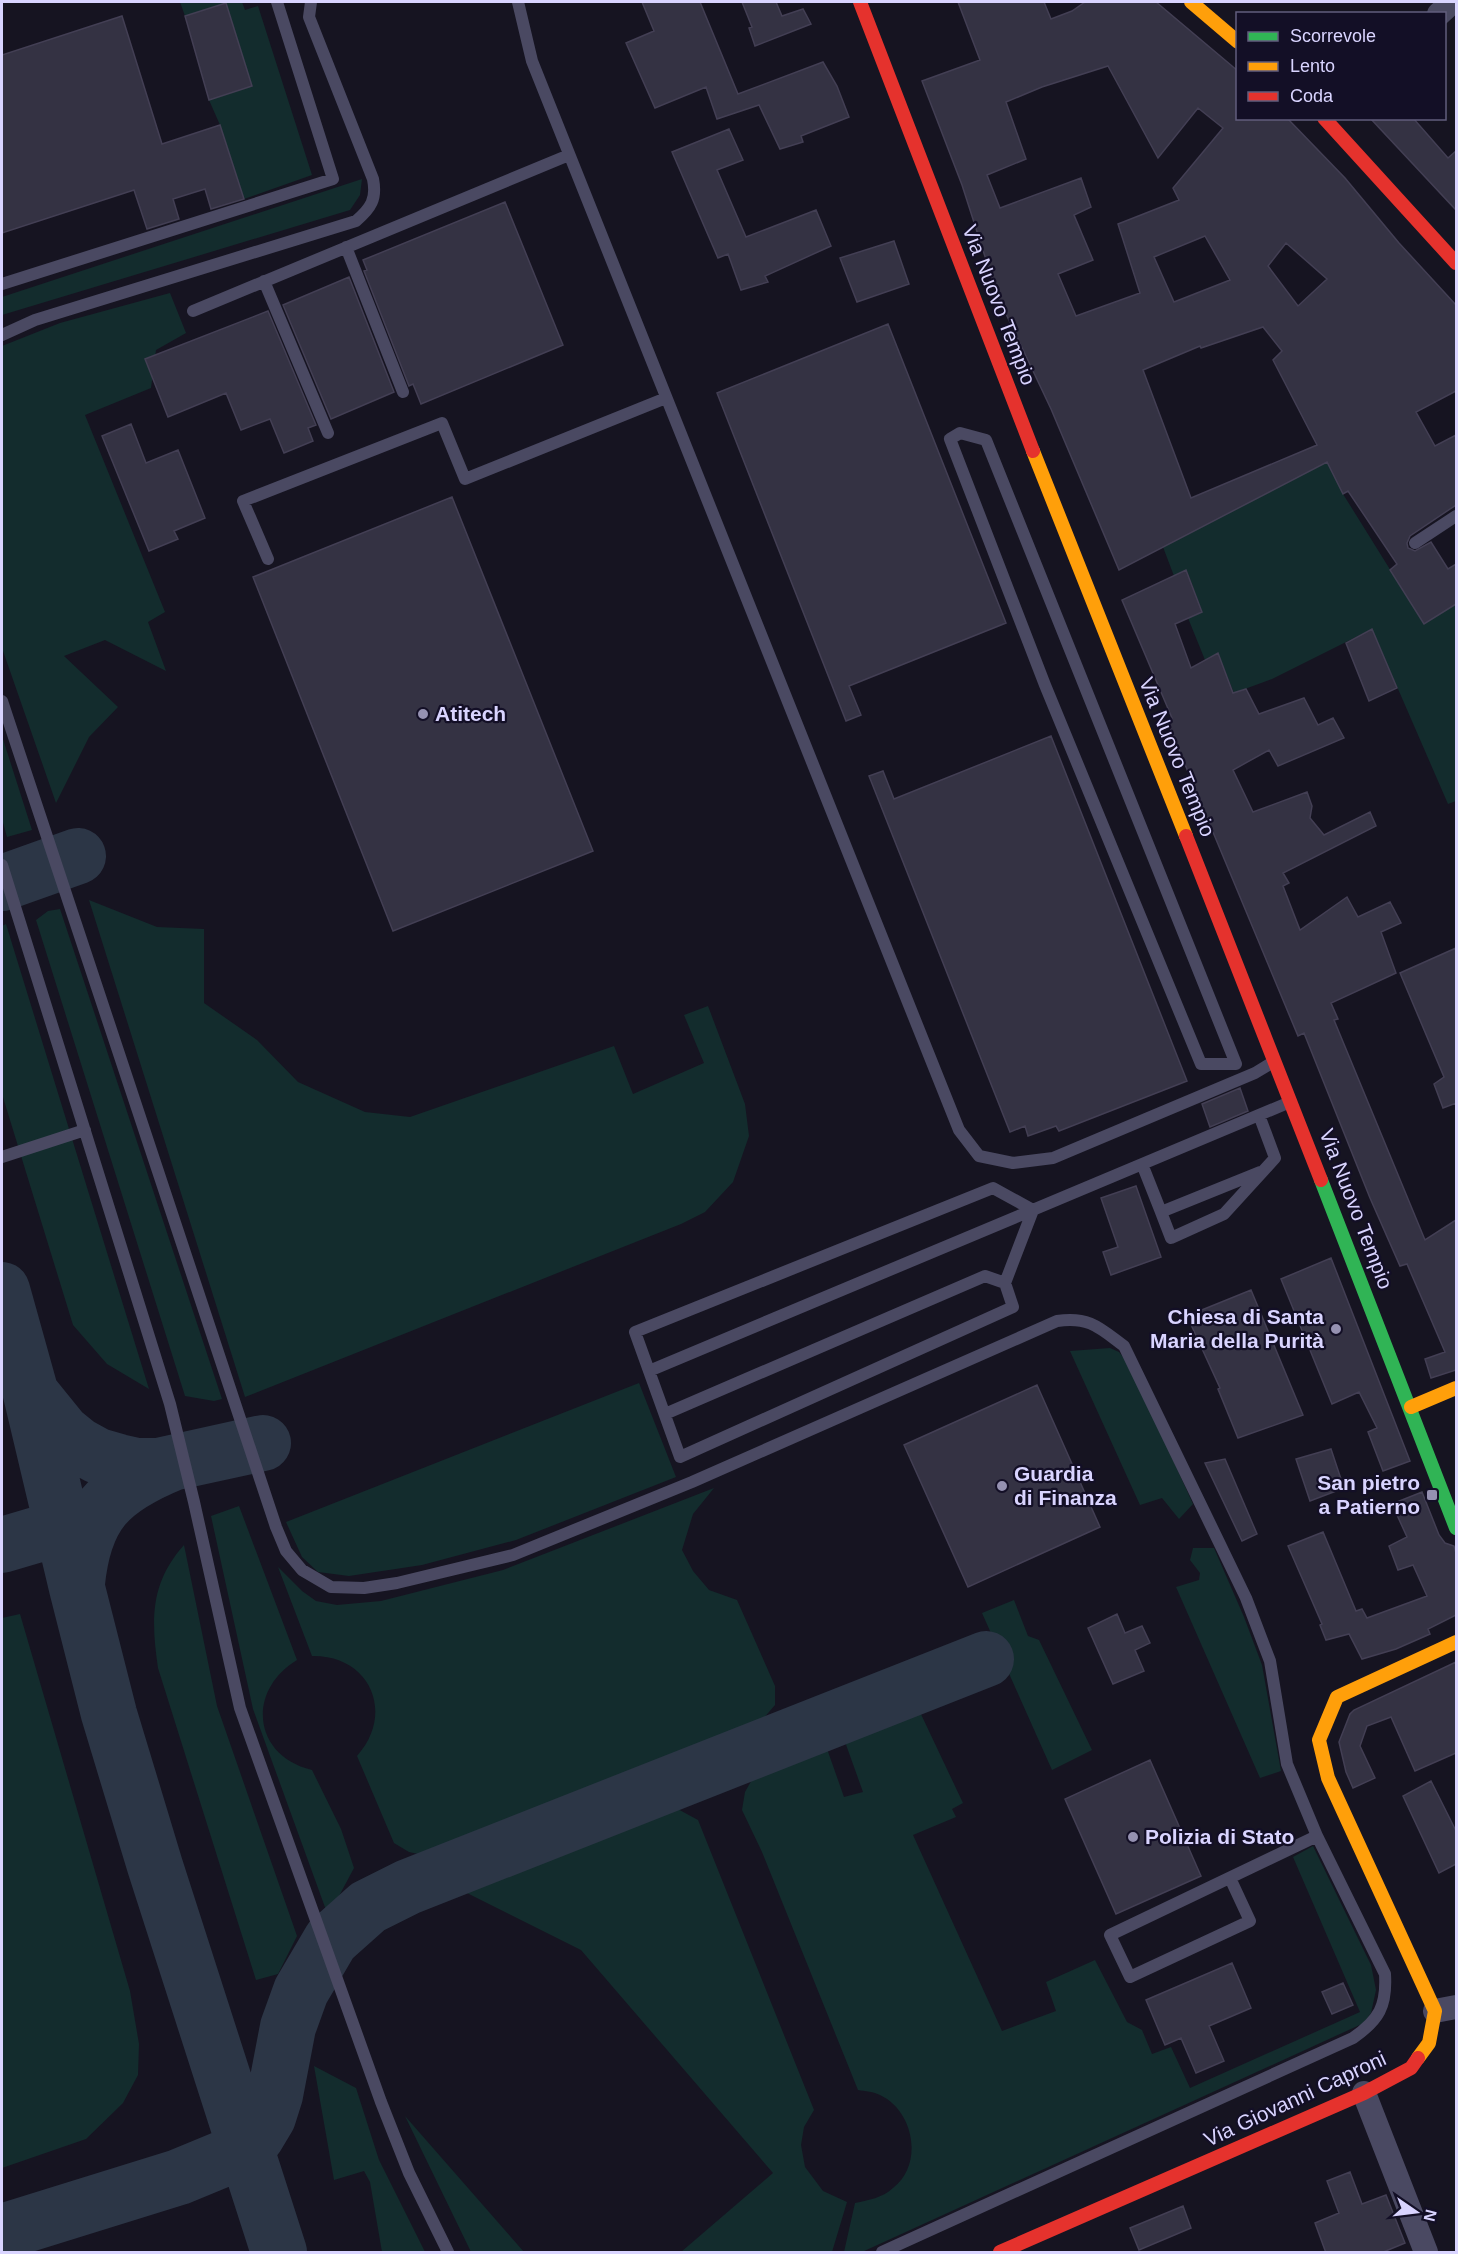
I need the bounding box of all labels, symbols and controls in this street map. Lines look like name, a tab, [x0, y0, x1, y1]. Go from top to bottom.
legend	[1236, 12, 1446, 120]
text: Scorrevole	[1290, 26, 1376, 46]
text: Lento	[1290, 56, 1335, 76]
text: Coda	[1290, 86, 1334, 106]
street label: Via Nuovo Tempio	[958, 221, 1041, 388]
street label: Via Nuovo Tempio	[1135, 674, 1220, 840]
place label: Atitech	[435, 702, 506, 725]
marker: Atitech	[416, 707, 430, 721]
street label: Via Nuovo Tempio	[1315, 1125, 1398, 1292]
place label: Chiesa di Santa Maria della Purità	[1150, 1305, 1324, 1352]
marker: Chiesa di Santa Maria della Purità	[1329, 1322, 1343, 1336]
place label: Guardia di Finanza	[1014, 1462, 1117, 1509]
place label: San pietro a Patierno	[1317, 1471, 1420, 1518]
marker: Guardia di Finanza	[995, 1479, 1009, 1493]
marker: San pietro a Patierno	[1425, 1488, 1439, 1502]
place label: Polizia di Stato	[1145, 1825, 1294, 1848]
marker: Polizia di Stato	[1126, 1830, 1140, 1844]
street label: Via Giovanni Caproni	[1200, 2046, 1389, 2151]
north arrow	[1386, 2182, 1446, 2242]
text: N	[1420, 2208, 1440, 2223]

